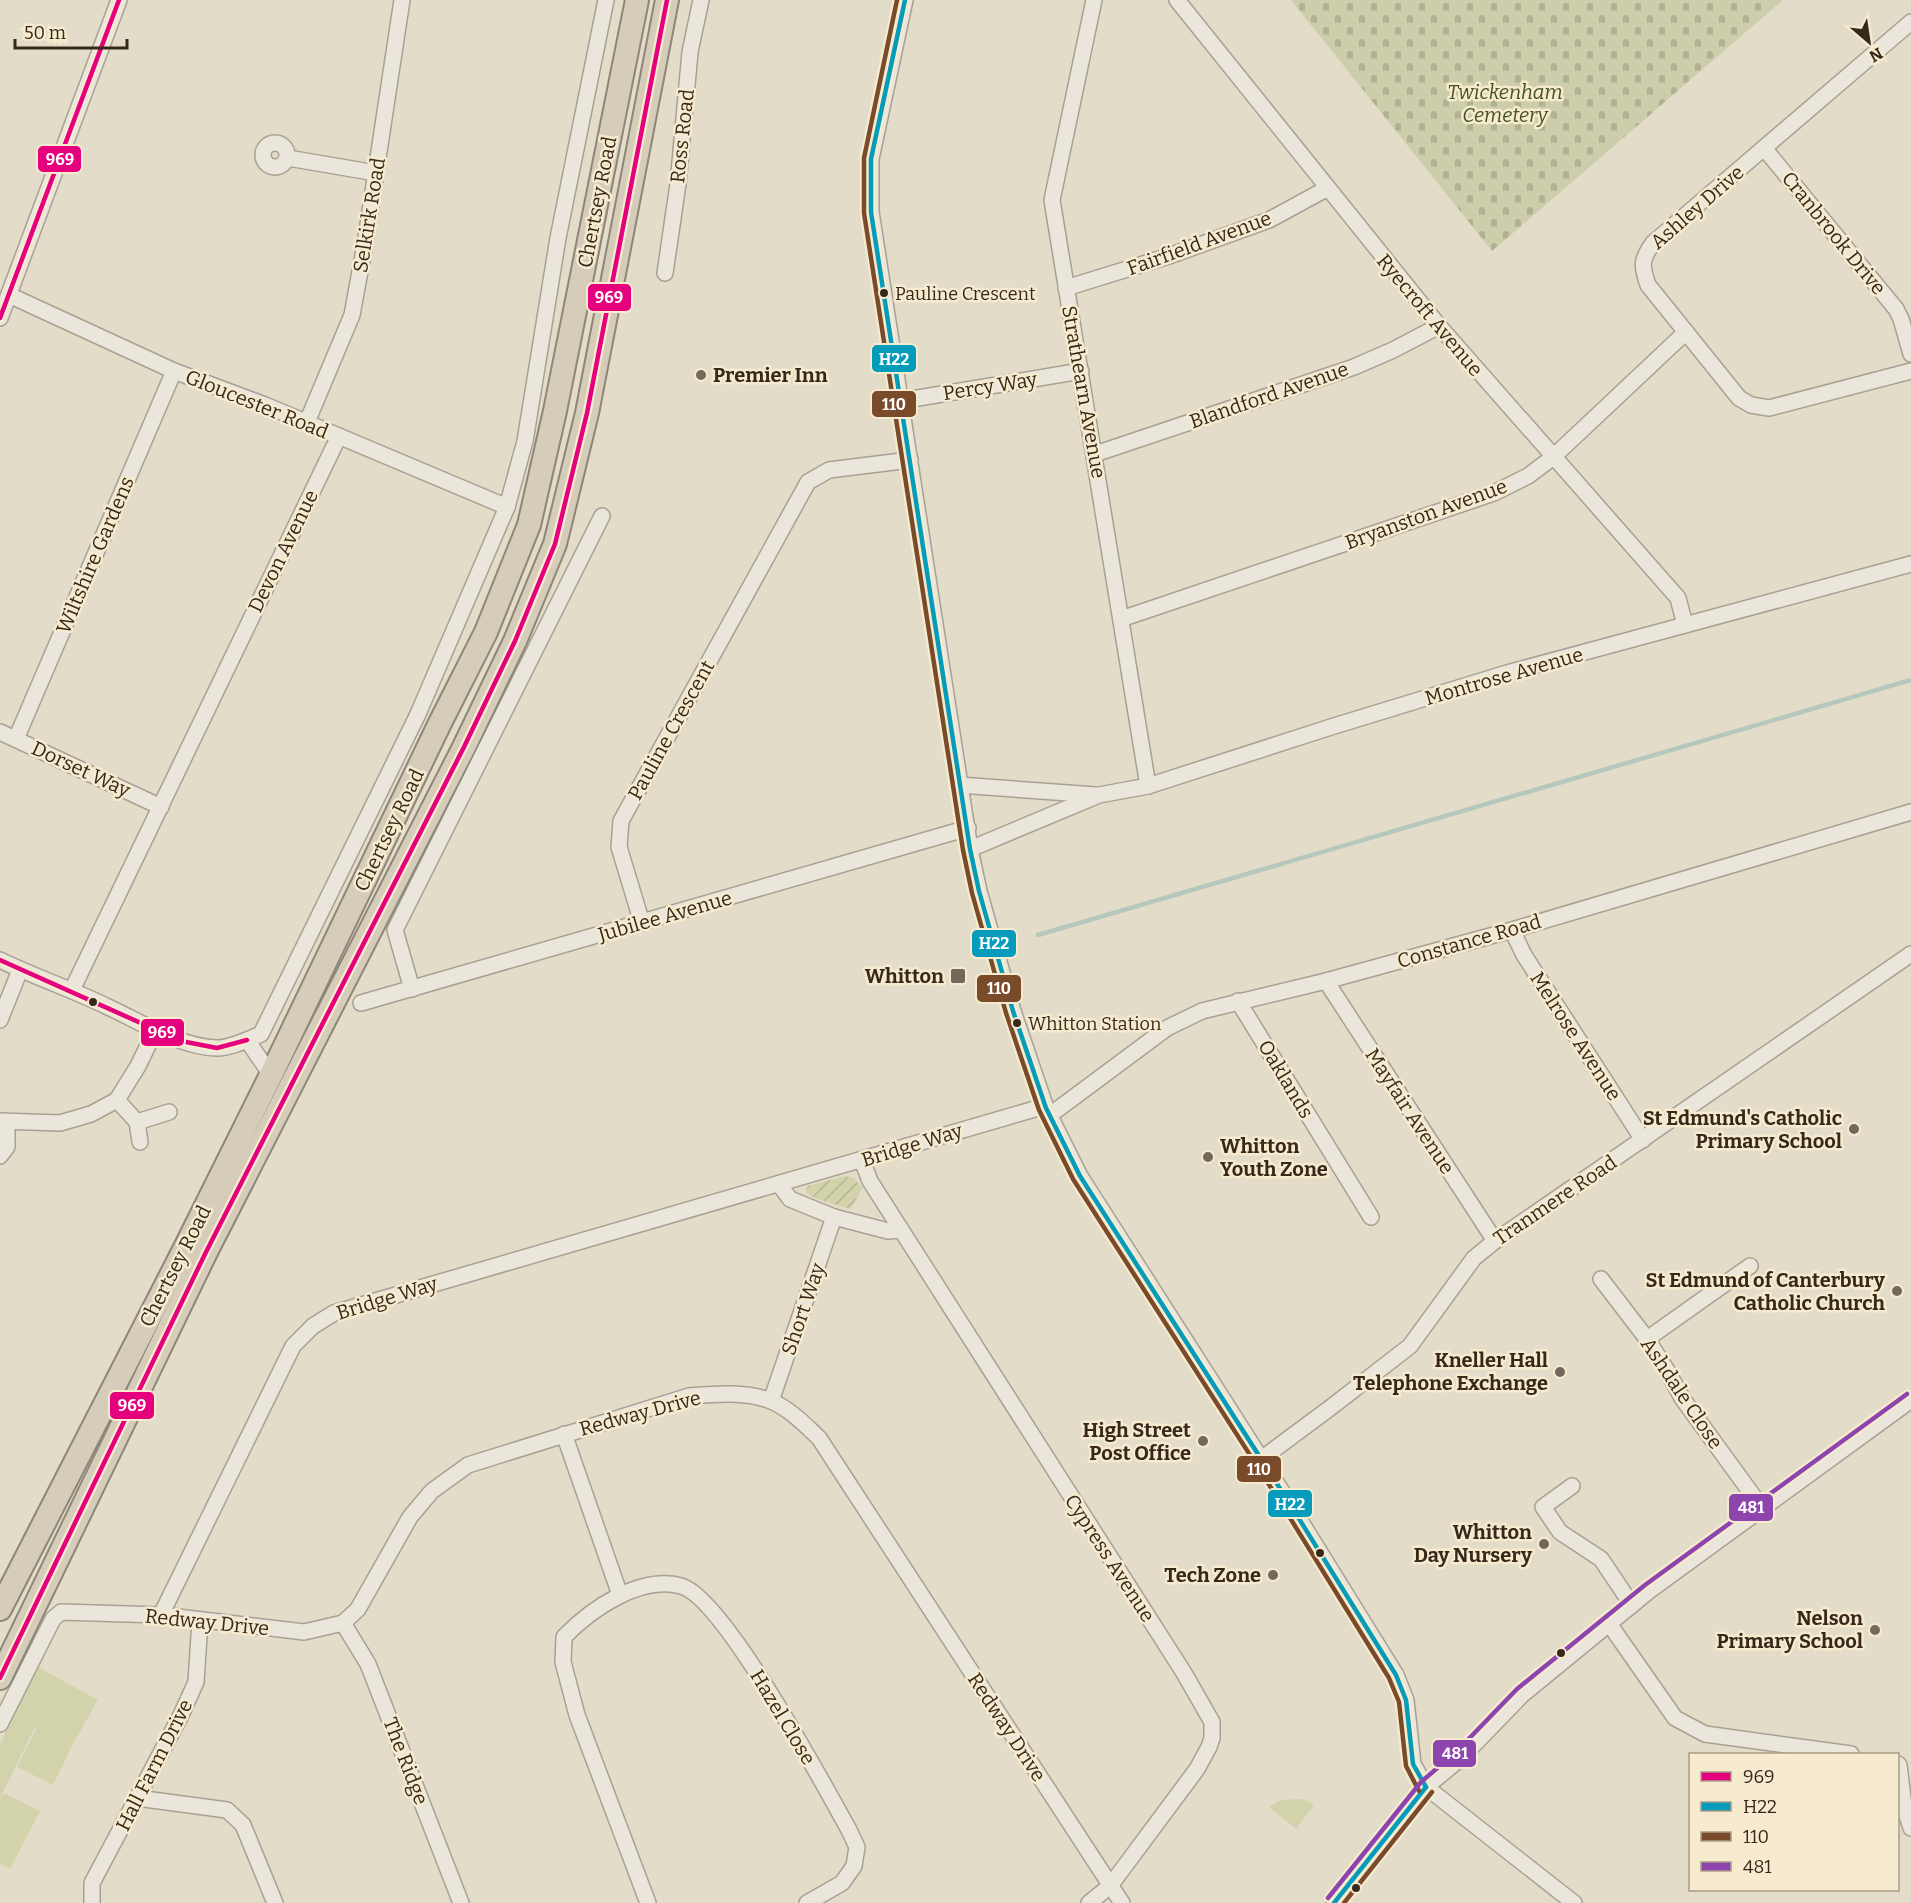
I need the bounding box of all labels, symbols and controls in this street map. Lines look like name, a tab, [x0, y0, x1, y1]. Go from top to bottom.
scale bar	[15, 12, 128, 50]
north arrow	[1839, 12, 1899, 72]
text: 50 m	[24, 22, 66, 44]
text: N	[1866, 43, 1886, 66]
park label: Twickenham Cemetery	[1447, 80, 1563, 127]
street label: Ross Road	[665, 88, 699, 184]
street label: Chertsey Road	[573, 134, 622, 270]
line badge: 969	[37, 145, 82, 173]
text: 969	[46, 150, 74, 169]
street label: Selkirk Road	[348, 156, 390, 274]
street label: Ashley Drive	[1645, 160, 1749, 254]
street label: Cranbrook Drive	[1777, 166, 1891, 300]
street label: Fairfield Avenue	[1123, 206, 1275, 280]
street label: Ryecroft Avenue	[1372, 249, 1488, 381]
line badge: 969	[587, 283, 632, 312]
place label: Pauline Crescent	[895, 283, 1036, 305]
marker: Pauline Crescent	[878, 287, 890, 299]
text: 969	[595, 288, 623, 307]
street label: Strathearn Avenue	[1057, 304, 1111, 480]
line badge: H22	[871, 344, 917, 373]
text: H22	[879, 350, 909, 369]
street label: Blandford Avenue	[1186, 357, 1352, 433]
place label: Premier Inn	[713, 363, 828, 387]
street label: Gloucester Road	[182, 364, 332, 444]
street label: Percy Way	[941, 367, 1039, 405]
marker: Premier Inn	[694, 368, 708, 382]
line badge: 110	[871, 390, 917, 418]
text: 110	[882, 395, 906, 414]
street label: Wiltshire Gardens	[51, 473, 139, 637]
street label: Bryanston Avenue	[1342, 474, 1510, 554]
street label: Devon Avenue	[243, 486, 323, 616]
street label: Montrose Avenue	[1422, 642, 1586, 710]
street label: Pauline Crescent	[623, 656, 719, 804]
street label: Dorset Way	[28, 736, 134, 802]
street label: Chertsey Road	[349, 765, 429, 895]
street label: Jubilee Avenue	[594, 885, 735, 947]
street label: Constance Road	[1394, 909, 1544, 973]
line badge: H22	[971, 929, 1017, 958]
text: H22	[979, 934, 1009, 953]
place label: Whitton	[865, 964, 944, 988]
marker: Whitton	[949, 967, 967, 985]
street label: Melrose Avenue	[1525, 967, 1627, 1105]
line badge: 110	[976, 974, 1022, 1003]
text: 110	[987, 979, 1011, 998]
unlabelled marker	[87, 996, 99, 1008]
place label: Whitton Station	[1028, 1013, 1162, 1035]
marker: Whitton Station	[1011, 1017, 1023, 1029]
line badge: 969	[140, 1018, 185, 1047]
text: 969	[148, 1023, 176, 1042]
street label: Oaklands	[1253, 1036, 1319, 1122]
street label: Mayfair Avenue	[1360, 1044, 1460, 1178]
place label: St Edmund's Catholic Primary School	[1643, 1106, 1842, 1153]
street label: Bridge Way	[859, 1118, 966, 1172]
marker: St Edmund's Catholic Primary School	[1847, 1122, 1861, 1136]
place label: Whitton Youth Zone	[1220, 1134, 1328, 1181]
marker: Whitton Youth Zone	[1201, 1150, 1215, 1164]
street label: Tranmere Road	[1489, 1150, 1621, 1250]
street label: Chertsey Road	[134, 1201, 216, 1331]
street label: Short Way	[776, 1259, 830, 1358]
place label: St Edmund of Canterbury Catholic Church	[1646, 1268, 1886, 1315]
street label: Bridge Way	[334, 1271, 441, 1325]
marker: St Edmund of Canterbury Catholic Church	[1890, 1284, 1904, 1298]
street label: Ashdale Close	[1636, 1333, 1728, 1453]
place label: Kneller Hall Telephone Exchange	[1353, 1348, 1548, 1395]
marker: Kneller Hall Telephone Exchange	[1553, 1365, 1567, 1379]
street label: Redway Drive	[577, 1385, 703, 1441]
line badge: 969	[109, 1391, 155, 1420]
text: 969	[118, 1396, 146, 1415]
place label: High Street Post Office	[1083, 1418, 1191, 1465]
marker: High Street Post Office	[1196, 1434, 1210, 1448]
line badge: 110	[1236, 1455, 1282, 1483]
text: 110	[1247, 1460, 1271, 1479]
line badge: H22	[1267, 1489, 1313, 1518]
street label: Cypress Avenue	[1060, 1490, 1160, 1626]
line badge: 481	[1728, 1493, 1774, 1522]
text: H22	[1275, 1495, 1305, 1514]
text: 481	[1738, 1498, 1764, 1517]
place label: Whitton Day Nursery	[1414, 1520, 1533, 1567]
marker: Whitton Day Nursery	[1537, 1537, 1551, 1551]
unlabelled marker	[1314, 1547, 1326, 1559]
place label: Tech Zone	[1164, 1563, 1261, 1587]
marker: Tech Zone	[1266, 1568, 1280, 1582]
street label: Redway Drive	[144, 1604, 270, 1640]
place label: Nelson Primary School	[1717, 1606, 1863, 1653]
marker: Nelson Primary School	[1868, 1623, 1882, 1637]
unlabelled marker	[1555, 1647, 1567, 1659]
street label: Hazel Close	[745, 1665, 821, 1769]
street label: Redway Drive	[963, 1668, 1051, 1786]
street label: Hall Farm Drive	[110, 1695, 198, 1835]
street label: The Ridge	[378, 1714, 434, 1808]
line badge: 481	[1432, 1739, 1477, 1768]
text: 481	[1442, 1744, 1468, 1763]
legend	[1689, 1753, 1899, 1891]
text: 969	[1743, 1766, 1775, 1788]
text: H22	[1743, 1796, 1777, 1818]
text: 110	[1743, 1826, 1769, 1848]
text: 481	[1743, 1856, 1772, 1878]
unlabelled marker	[1350, 1882, 1362, 1894]

